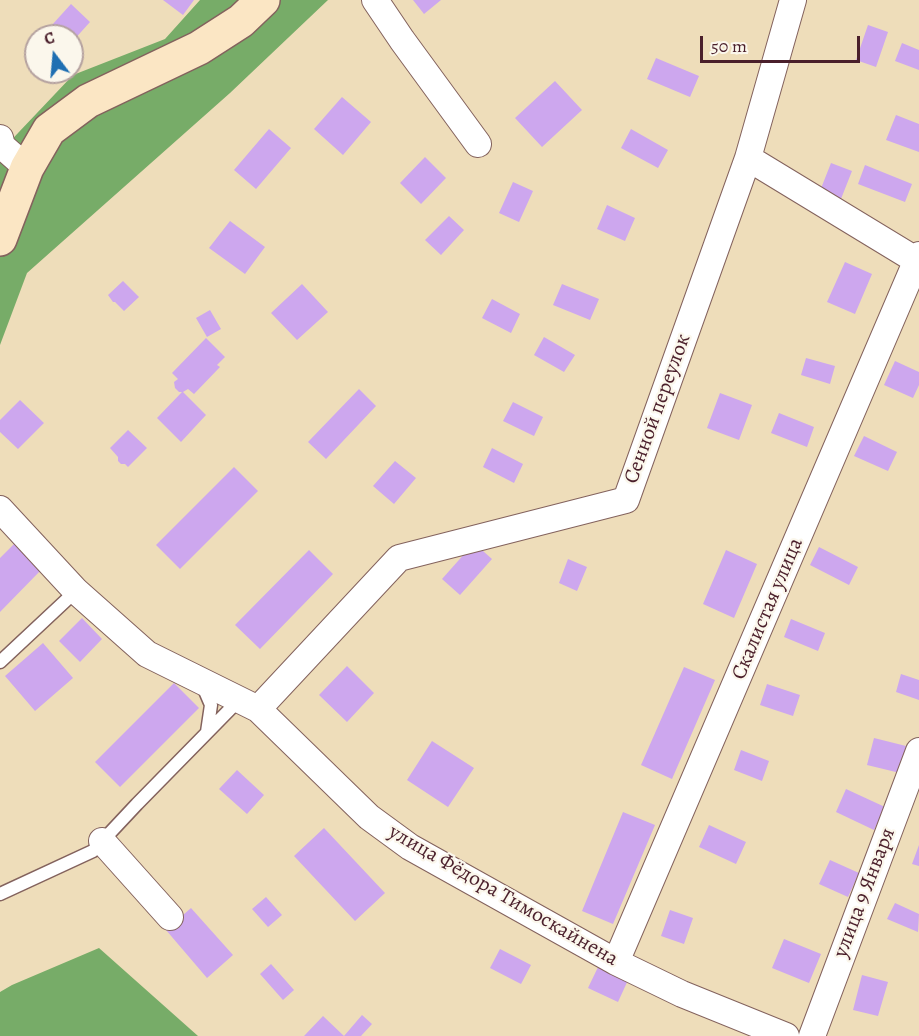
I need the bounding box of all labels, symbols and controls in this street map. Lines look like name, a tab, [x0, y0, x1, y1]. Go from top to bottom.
north arrow	[24, 24, 84, 84]
scale bar	[703, 24, 864, 62]
text: С	[42, 27, 57, 51]
text: 50 m	[711, 34, 747, 58]
street label: Сенной переулок	[619, 331, 697, 487]
street label: Скалистая улица	[727, 534, 809, 684]
street label: улица Фёдора Тимоскайнена	[384, 820, 622, 972]
street label: улица 9 Января	[829, 825, 901, 961]

